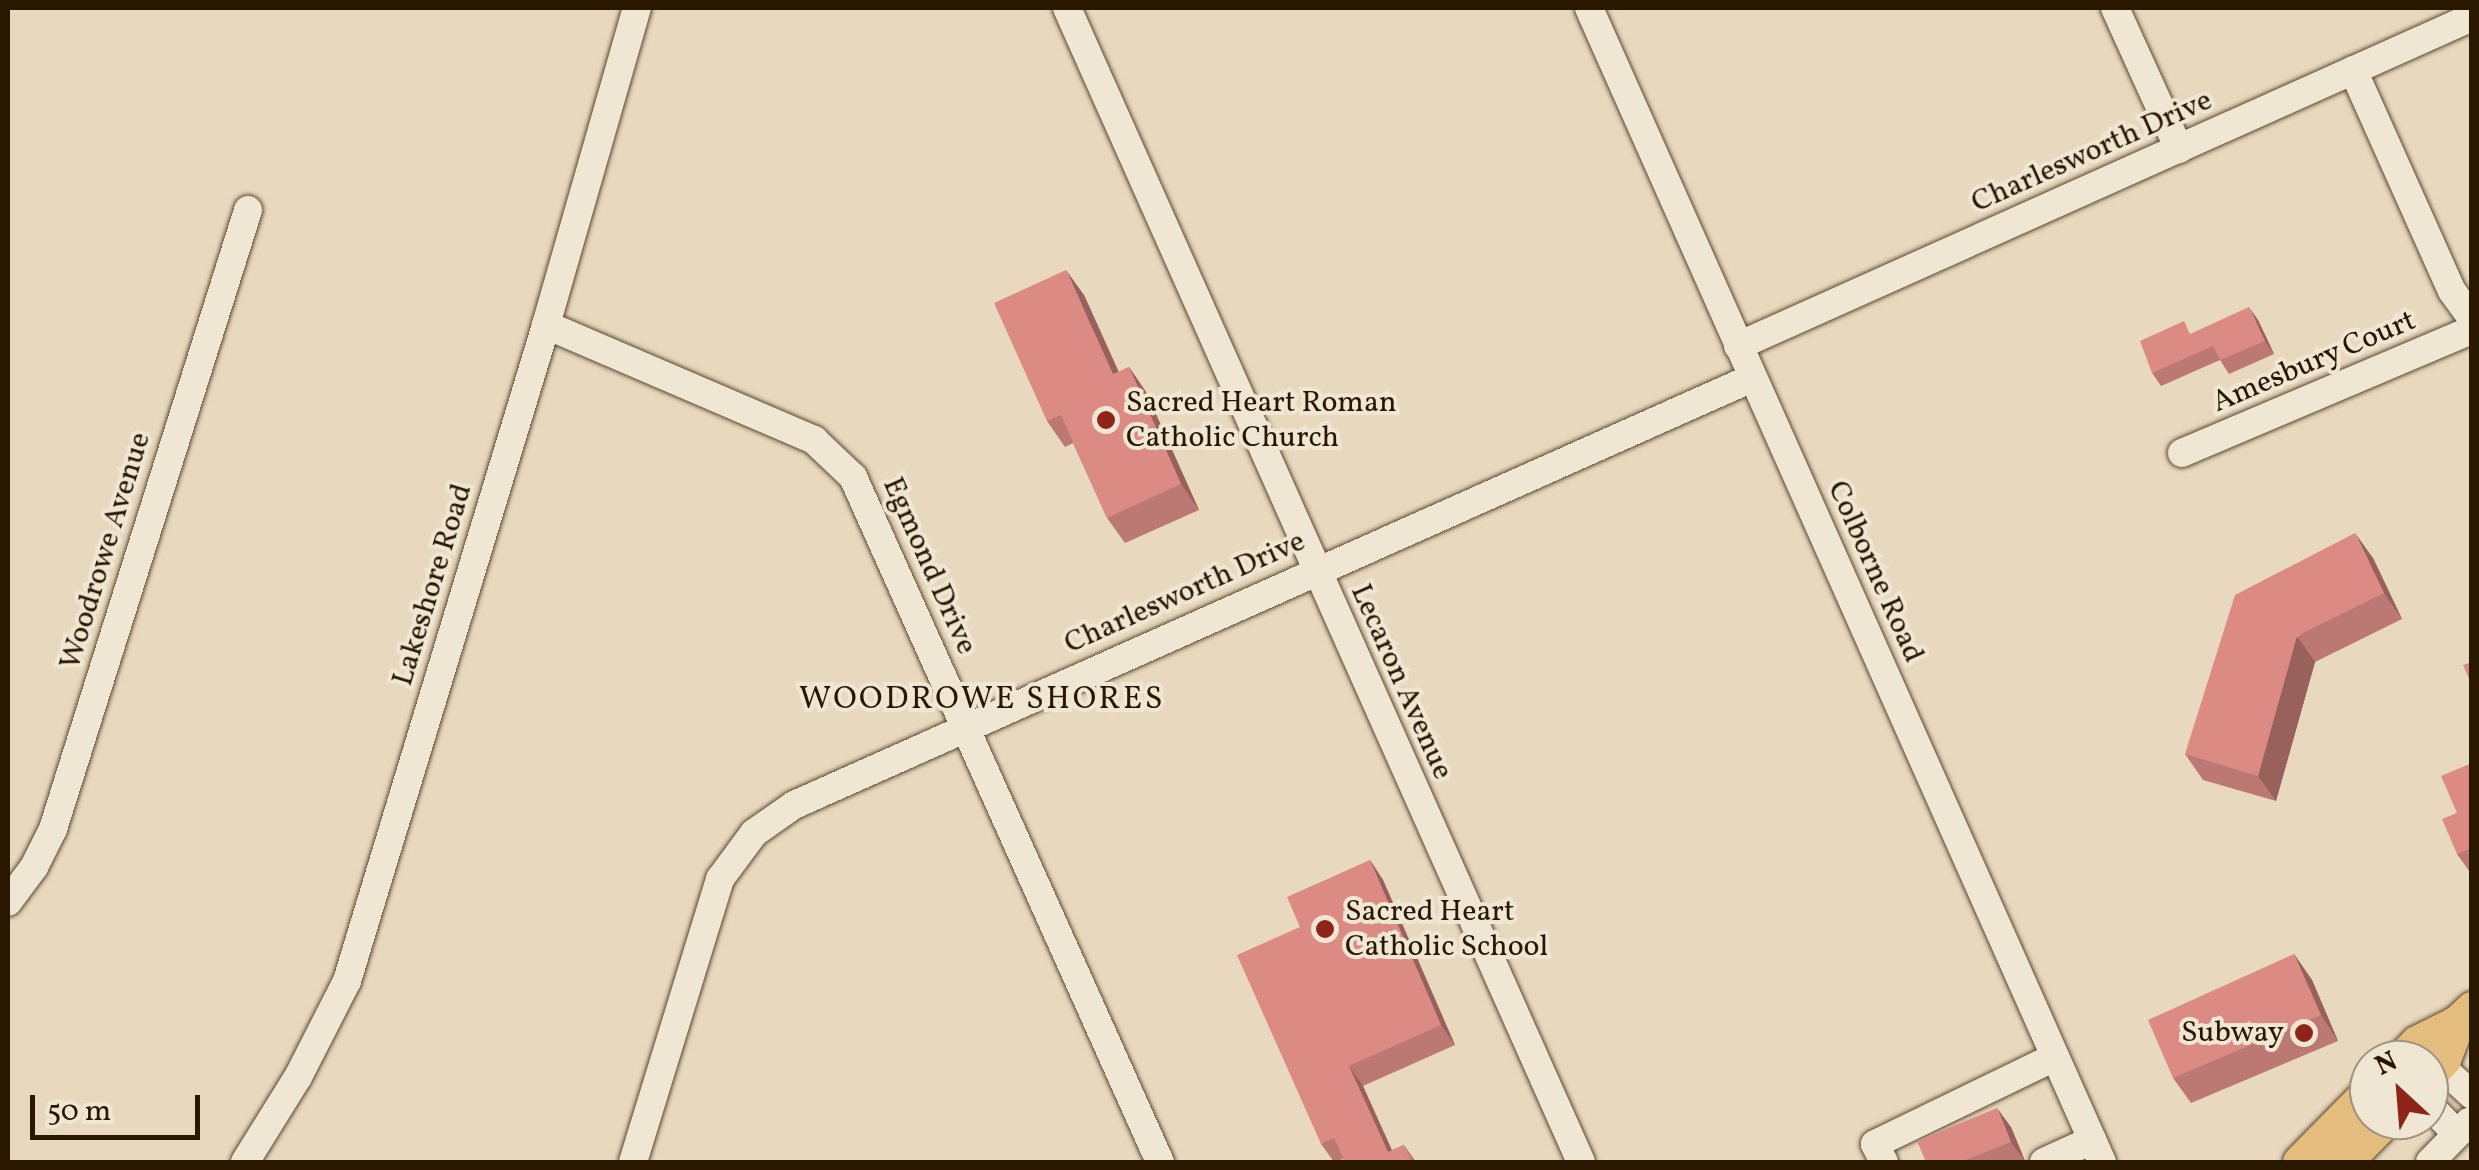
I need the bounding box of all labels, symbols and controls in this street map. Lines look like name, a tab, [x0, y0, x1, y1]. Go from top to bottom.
street label: Charlesworth Drive	[1966, 83, 2218, 221]
street label: Amesbury Court	[2206, 303, 2422, 421]
place label: Sacred Heart Roman Catholic Church	[1126, 385, 1397, 456]
marker: Sacred Heart Roman Catholic Church	[1095, 409, 1117, 431]
street label: Woodrowe Avenue	[53, 428, 159, 674]
street label: Egmond Drive	[874, 472, 984, 660]
street label: Colborne Road	[1819, 476, 1931, 668]
street label: Lakeshore Road	[385, 480, 481, 690]
street label: Charlesworth Drive	[1059, 524, 1311, 662]
street label: Lecaron Avenue	[1342, 579, 1460, 785]
district label: WOODROWE SHORES	[799, 681, 1165, 719]
place label: Sacred Heart Catholic School	[1345, 894, 1548, 964]
marker: Sacred Heart Catholic School	[1314, 918, 1336, 940]
place label: Subway	[2181, 1015, 2284, 1051]
marker: Subway	[2293, 1022, 2315, 1044]
north arrow	[2349, 1040, 2449, 1140]
text: N	[2369, 1042, 2404, 1086]
scale bar	[35, 1075, 205, 1137]
text: 50 m	[47, 1091, 111, 1133]

